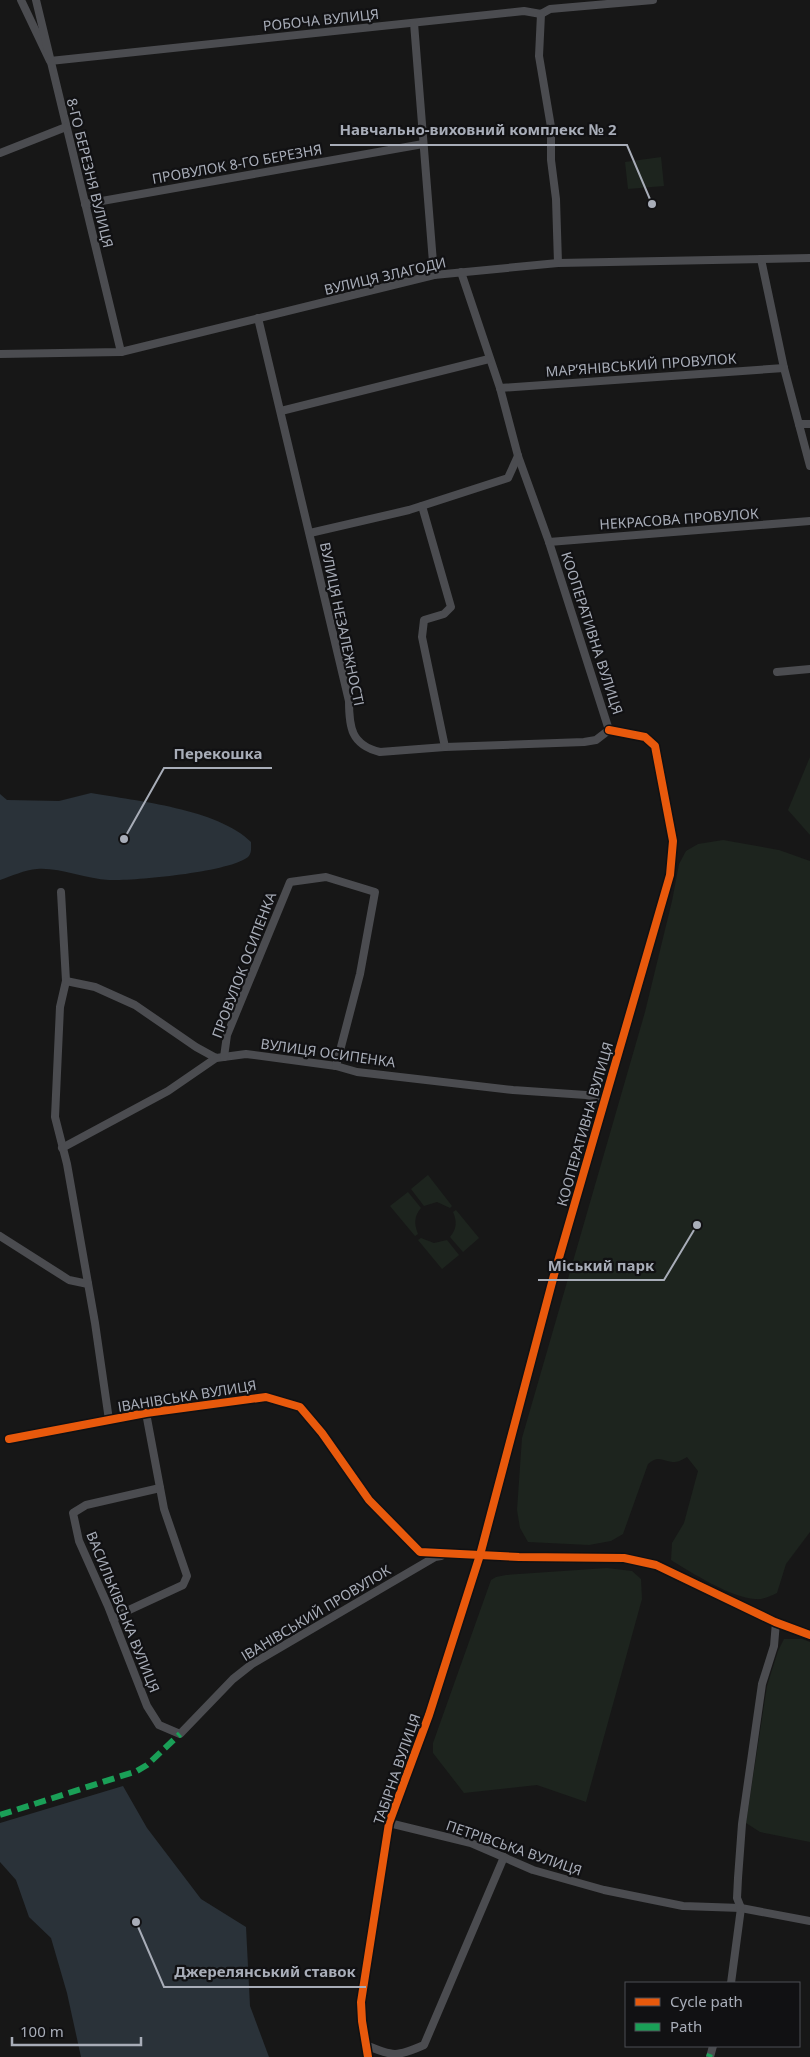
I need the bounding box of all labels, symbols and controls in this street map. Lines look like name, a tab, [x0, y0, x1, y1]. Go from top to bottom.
street label: РОБОЧА ВУЛИЦЯ	[262, 4, 380, 35]
street label: 8-ГО БЕРЕЗНЯ ВУЛИЦЯ	[63, 96, 118, 250]
callout: Навчально-виховний комплекс № 2	[330, 115, 627, 145]
text: Навчально-виховний комплекс № 2	[340, 119, 617, 139]
street label: ПРОВУЛОК 8-ГО БЕРЕЗНЯ	[150, 139, 323, 188]
street label: ВУЛИЦЯ ЗЛАГОДИ	[322, 252, 448, 299]
street label: МАР’ЯНІВСЬКИЙ ПРОВУЛОК	[545, 348, 737, 381]
street label: НЕКРАСОВА ПРОВУЛОК	[599, 503, 759, 534]
street label: ВУЛИЦЯ НЕЗАЛЕЖНОСТІ	[316, 540, 369, 708]
street label: КООПЕРАТИВНА ВУЛИЦЯ	[557, 549, 628, 717]
callout: Перекошка	[164, 738, 272, 768]
text: Перекошка	[174, 743, 262, 763]
street label: ПРОВУЛОК ОСИПЕНКА	[207, 889, 280, 1041]
street label: ВУЛИЦЯ ОСИПЕНКА	[259, 1034, 397, 1071]
street label: КООПЕРАТИВНА ВУЛИЦЯ	[552, 1039, 617, 1208]
callout: Міський парк	[538, 1250, 664, 1280]
text: Міський парк	[548, 1255, 655, 1275]
street label: ІВАНІВСЬКА ВУЛИЦЯ	[116, 1375, 258, 1416]
street label: ВАСИЛЬКІВСЬКА ВУЛИЦЯ	[82, 1528, 165, 1695]
street label: ІВАНІВСЬКИЙ ПРОВУЛОК	[237, 1560, 394, 1665]
street label: ТАБІРНА ВУЛИЦЯ	[369, 1711, 424, 1827]
street label: ПЕТРІВСЬКА ВУЛИЦЯ	[444, 1815, 585, 1880]
callout: Джерелянський ставок	[164, 1957, 366, 1987]
text: Джерелянський ставок	[174, 1961, 357, 1981]
legend	[625, 1982, 800, 2047]
text: Cycle path	[670, 1991, 743, 2011]
scale bar	[12, 2014, 141, 2046]
text: Path	[670, 2016, 702, 2036]
text: 100 m	[20, 2021, 64, 2041]

